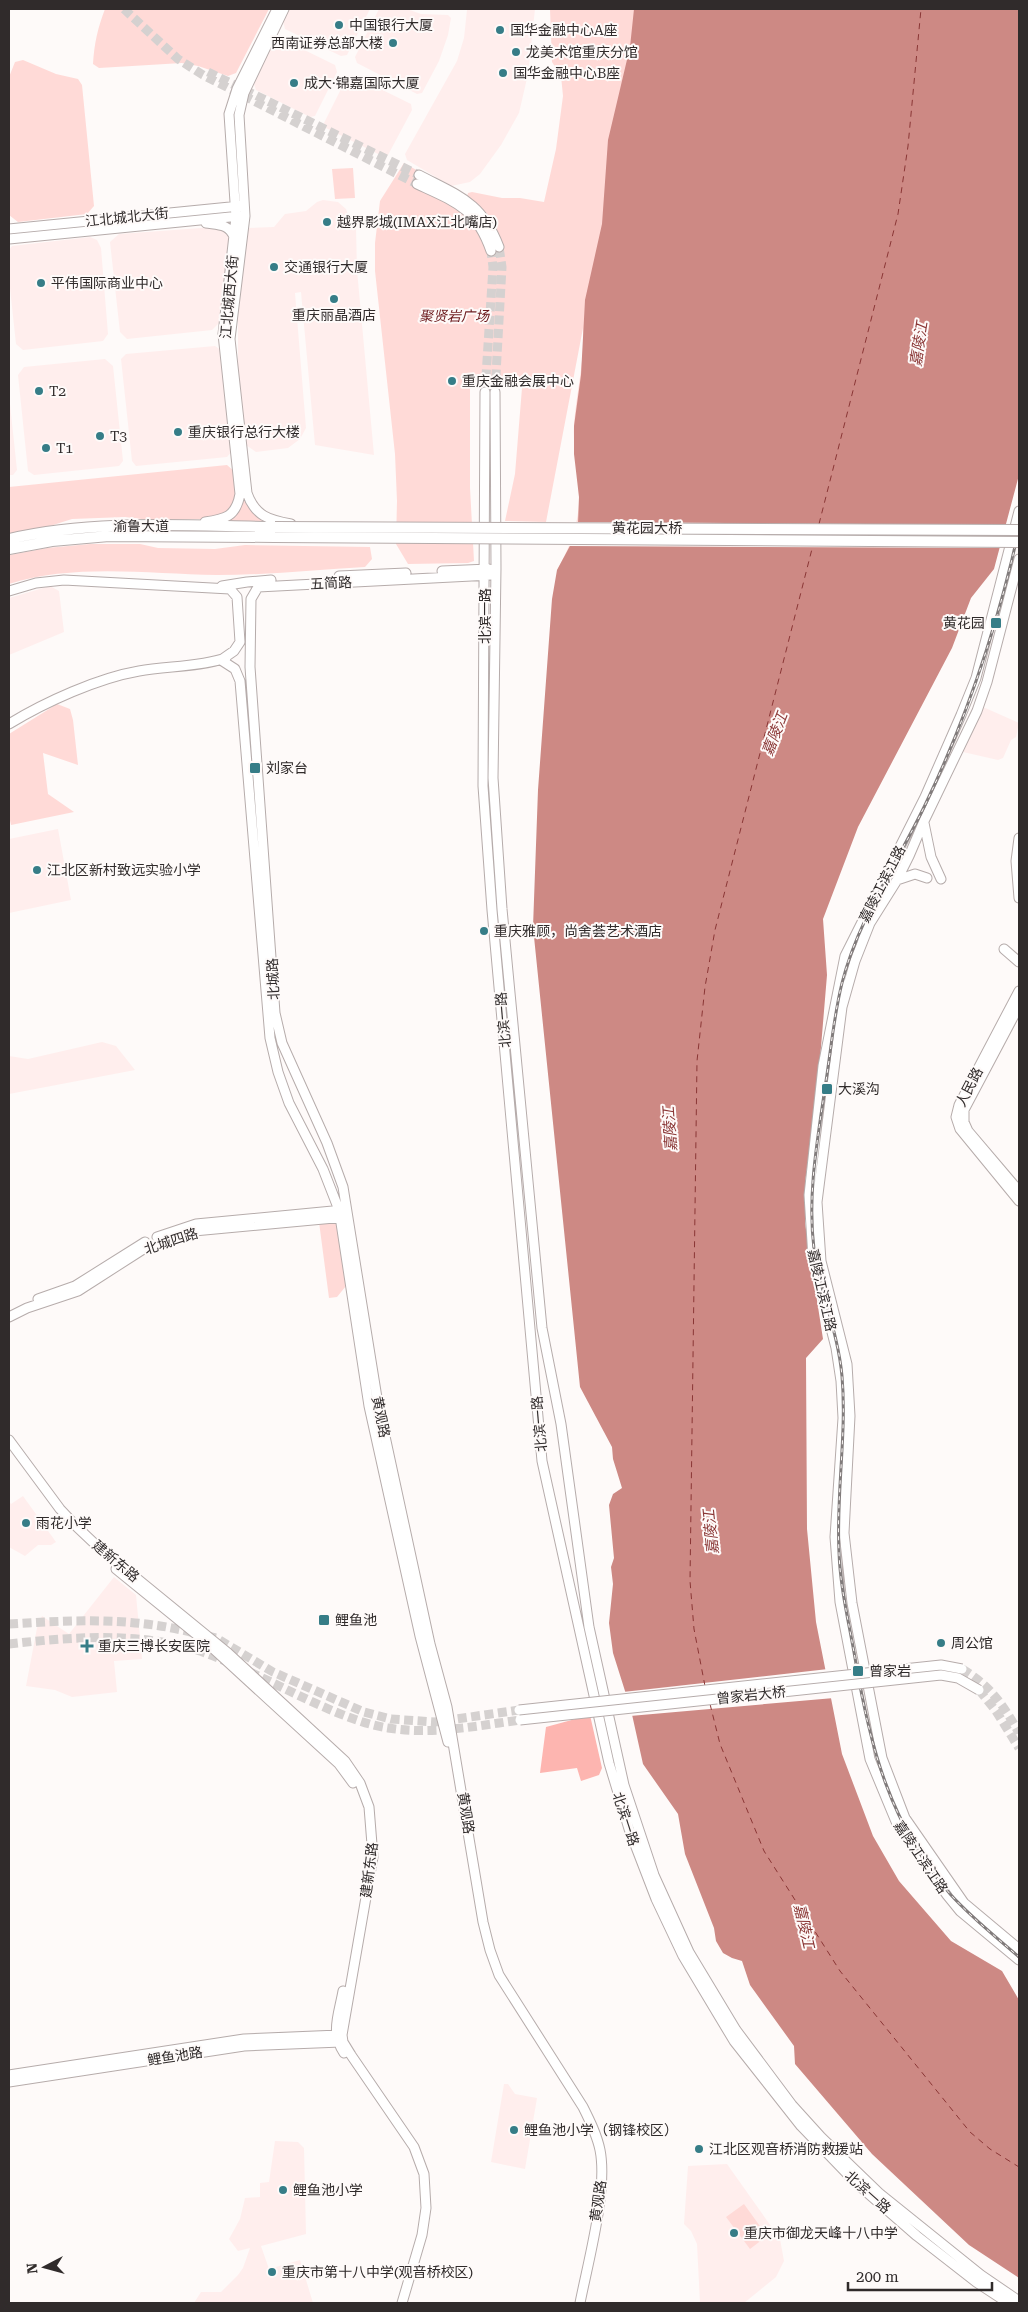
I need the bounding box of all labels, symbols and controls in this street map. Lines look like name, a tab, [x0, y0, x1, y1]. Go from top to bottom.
place label: 中国银行大厦	[349, 17, 433, 33]
marker: 中国银行大厦	[333, 19, 345, 31]
place label: 国华金融中心A座	[510, 22, 618, 38]
marker: 国华金融中心A座	[494, 24, 506, 36]
place label: 西南证券总部大楼	[271, 35, 383, 51]
marker: 西南证券总部大楼	[387, 37, 399, 49]
place label: 龙美术馆重庆分馆	[526, 44, 638, 60]
marker: 龙美术馆重庆分馆	[510, 46, 522, 58]
place label: 国华金融中心B座	[513, 65, 620, 81]
marker: 国华金融中心B座	[497, 67, 509, 79]
place label: 成大·锦嘉国际大厦	[304, 75, 420, 91]
marker: 成大·锦嘉国际大厦	[288, 77, 300, 89]
street label: 江北城北大街	[84, 205, 170, 229]
place label: 越界影城(IMAX江北嘴店)	[337, 214, 497, 230]
marker: 越界影城(IMAX江北嘴店)	[321, 216, 333, 228]
street label: 江北城西大街	[217, 254, 241, 340]
place label: 交通银行大厦	[284, 259, 368, 275]
marker: 交通银行大厦	[268, 261, 280, 273]
place label: 平伟国际商业中心	[51, 275, 163, 291]
marker: 平伟国际商业中心	[35, 277, 47, 289]
marker: 重庆丽晶酒店	[328, 293, 340, 305]
place label: 重庆丽晶酒店	[292, 307, 376, 323]
park label: 聚贤岩广场	[419, 308, 490, 324]
water label: 嘉陵江	[907, 318, 932, 368]
place label: 重庆金融会展中心	[462, 373, 574, 389]
marker: 重庆金融会展中心	[446, 375, 458, 387]
place label: T2	[49, 383, 66, 399]
marker: T2	[33, 385, 45, 397]
place label: 重庆银行总行大楼	[188, 424, 300, 440]
marker: 重庆银行总行大楼	[172, 426, 184, 438]
place label: T3	[110, 428, 127, 444]
marker: T3	[94, 430, 106, 442]
place label: T1	[56, 440, 73, 456]
marker: T1	[40, 442, 52, 454]
street label: 渝鲁大道	[113, 518, 169, 534]
street label: 黄花园大桥	[612, 520, 682, 536]
street label: 五简路	[310, 574, 352, 592]
street label: 北滨一路	[477, 588, 493, 644]
place label: 黄花园	[943, 615, 985, 631]
marker: 黄花园	[989, 616, 1003, 630]
water label: 嘉陵江	[759, 708, 792, 758]
place label: 刘家台	[266, 760, 308, 776]
marker: 刘家台	[248, 761, 262, 775]
street label: 嘉陵江滨江路	[856, 843, 908, 925]
place label: 江北区新村致远实验小学	[47, 862, 201, 878]
marker: 江北区新村致远实验小学	[31, 864, 43, 876]
place label: 重庆雅顾，尚舍荟艺术酒店	[494, 923, 662, 939]
marker: 重庆雅顾，尚舍荟艺术酒店	[478, 925, 490, 937]
street label: 北城路	[264, 958, 282, 1000]
street label: 北滨一路	[493, 991, 513, 1049]
street label: 人民路	[952, 1065, 986, 1109]
place label: 大溪沟	[838, 1081, 880, 1097]
marker: 大溪沟	[820, 1082, 834, 1096]
water label: 嘉陵江	[659, 1104, 681, 1152]
street label: 北城四路	[142, 1225, 200, 1257]
street label: 嘉陵江滨江路	[805, 1247, 839, 1333]
street label: 黄观路	[369, 1395, 393, 1439]
street label: 北滨一路	[529, 1395, 549, 1453]
water label: 嘉陵江	[699, 1507, 722, 1555]
place label: 雨花小学	[36, 1515, 92, 1531]
marker: 雨花小学	[20, 1517, 32, 1529]
street label: 建新东路	[89, 1537, 143, 1585]
place label: 鲤鱼池	[335, 1612, 377, 1628]
marker: 鲤鱼池	[317, 1613, 331, 1627]
place label: 周公馆	[951, 1635, 993, 1651]
marker: 周公馆	[935, 1637, 947, 1649]
place label: 重庆三博长安医院	[98, 1638, 210, 1654]
marker: 重庆三博长安医院	[80, 1639, 94, 1653]
place label: 曾家岩	[869, 1663, 911, 1679]
marker: 曾家岩	[851, 1664, 865, 1678]
street label: 曾家岩大桥	[715, 1683, 787, 1707]
street label: 北滨一路	[610, 1790, 642, 1848]
street label: 黄观路	[455, 1791, 477, 1835]
street label: 嘉陵江滨江路	[891, 1818, 951, 1896]
street label: 建新东路	[358, 1841, 380, 1899]
water label: 嘉陵江	[790, 1902, 818, 1952]
street label: 鲤鱼池路	[146, 2044, 204, 2068]
place label: 鲤鱼池小学（钢锋校区）	[524, 2122, 678, 2138]
marker: 鲤鱼池小学（钢锋校区）	[508, 2124, 520, 2136]
place label: 江北区观音桥消防救援站	[709, 2141, 863, 2157]
marker: 江北区观音桥消防救援站	[693, 2143, 705, 2155]
street label: 北滨一路	[842, 2167, 894, 2217]
street label: 黄观路	[587, 2179, 609, 2223]
place label: 鲤鱼池小学	[293, 2182, 363, 2198]
marker: 鲤鱼池小学	[277, 2184, 289, 2196]
place label: 重庆市御龙天峰十八中学	[744, 2225, 898, 2241]
marker: 重庆市御龙天峰十八中学	[728, 2227, 740, 2239]
north arrow	[20, 2242, 70, 2292]
scale bar	[848, 2260, 992, 2292]
text: N	[24, 2262, 41, 2275]
place label: 重庆市第十八中学(观音桥校区)	[282, 2264, 473, 2280]
marker: 重庆市第十八中学(观音桥校区)	[266, 2266, 278, 2278]
text: 200 m	[856, 2268, 899, 2286]

